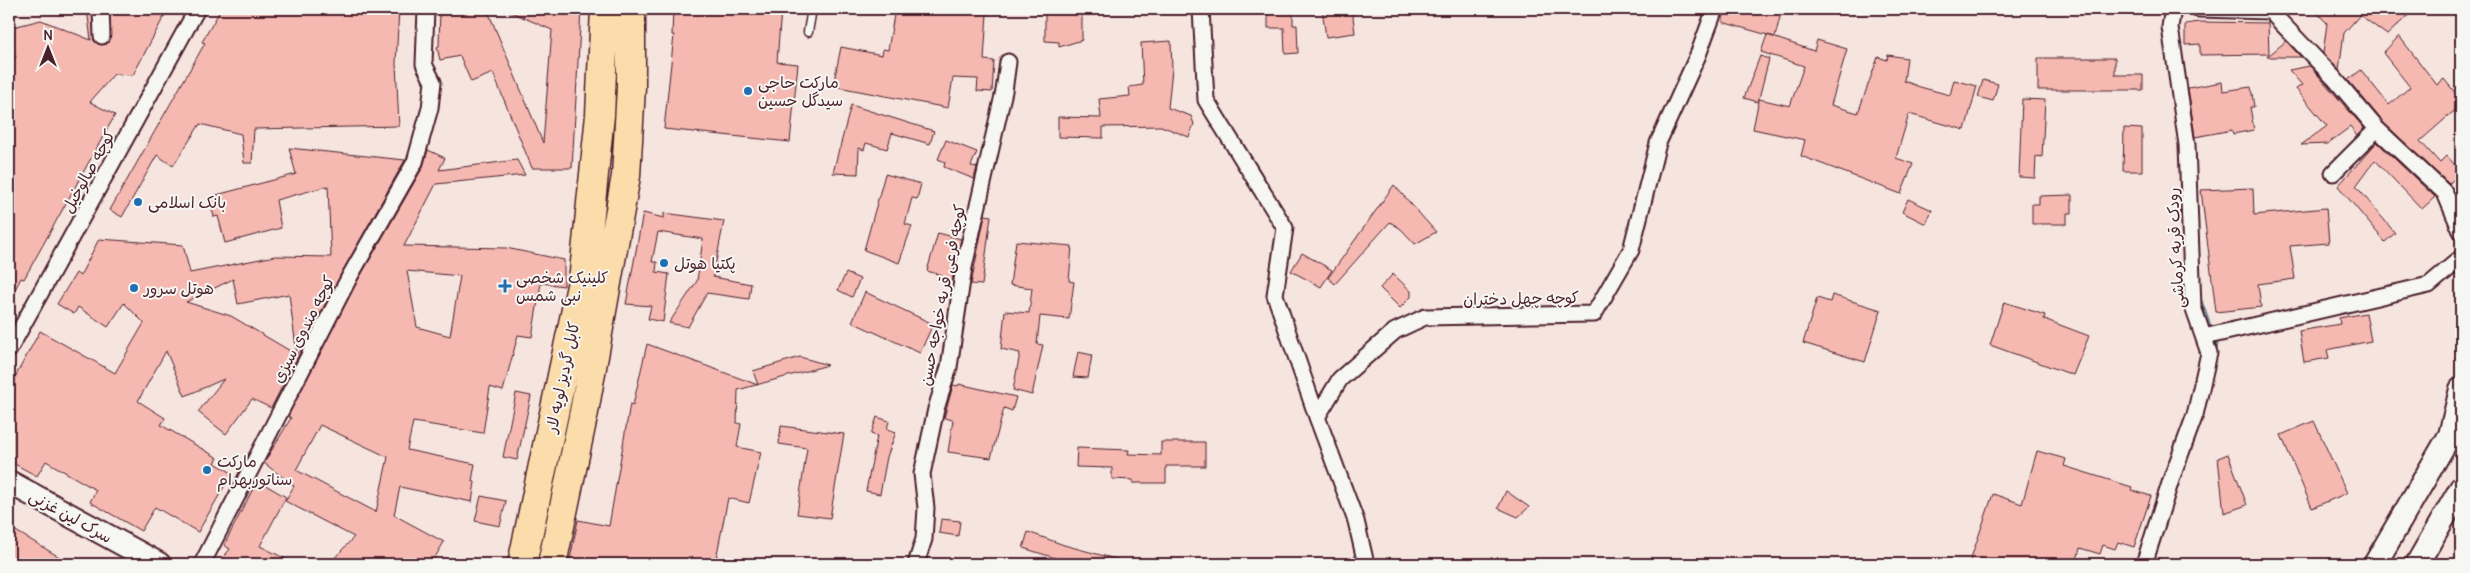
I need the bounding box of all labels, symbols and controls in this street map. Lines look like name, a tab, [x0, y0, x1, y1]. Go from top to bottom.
north arrow	[22, 22, 72, 72]
text: N	[43, 26, 53, 44]
place label: مارکت حاجی سیدگل حسین	[758, 72, 843, 110]
marker: مارکت حاجی سیدگل حسین	[742, 85, 754, 97]
street label: کوچه صالوخیل	[57, 126, 120, 217]
street label: رودک قریه کرماشی	[2162, 187, 2189, 309]
place label: بانک اسلامی	[148, 192, 226, 213]
marker: بانک اسلامی	[132, 196, 144, 208]
street label: کوچه فرعی قریه خواجه حسن	[915, 202, 970, 388]
place label: پکتیا هوتل	[674, 253, 736, 274]
marker: پکتیا هوتل	[658, 257, 670, 269]
place label: کلینیک شخصی نبی شمس	[516, 267, 609, 306]
street label: کوچه مندوی سبزی	[267, 272, 340, 387]
place label: هوتل سرور	[142, 278, 214, 299]
marker: کلینیک شخصی نبی شمس	[498, 279, 512, 293]
marker: هوتل سرور	[128, 282, 140, 294]
street label: کوچه چهل دختران	[1463, 287, 1579, 310]
street label: کابل گردیز لویه لار	[540, 320, 585, 437]
place label: مارکت سناتوربهرام	[217, 451, 292, 492]
marker: مارکت سناتوربهرام	[201, 464, 213, 476]
street label: سرک لین غزنی	[26, 485, 116, 548]

